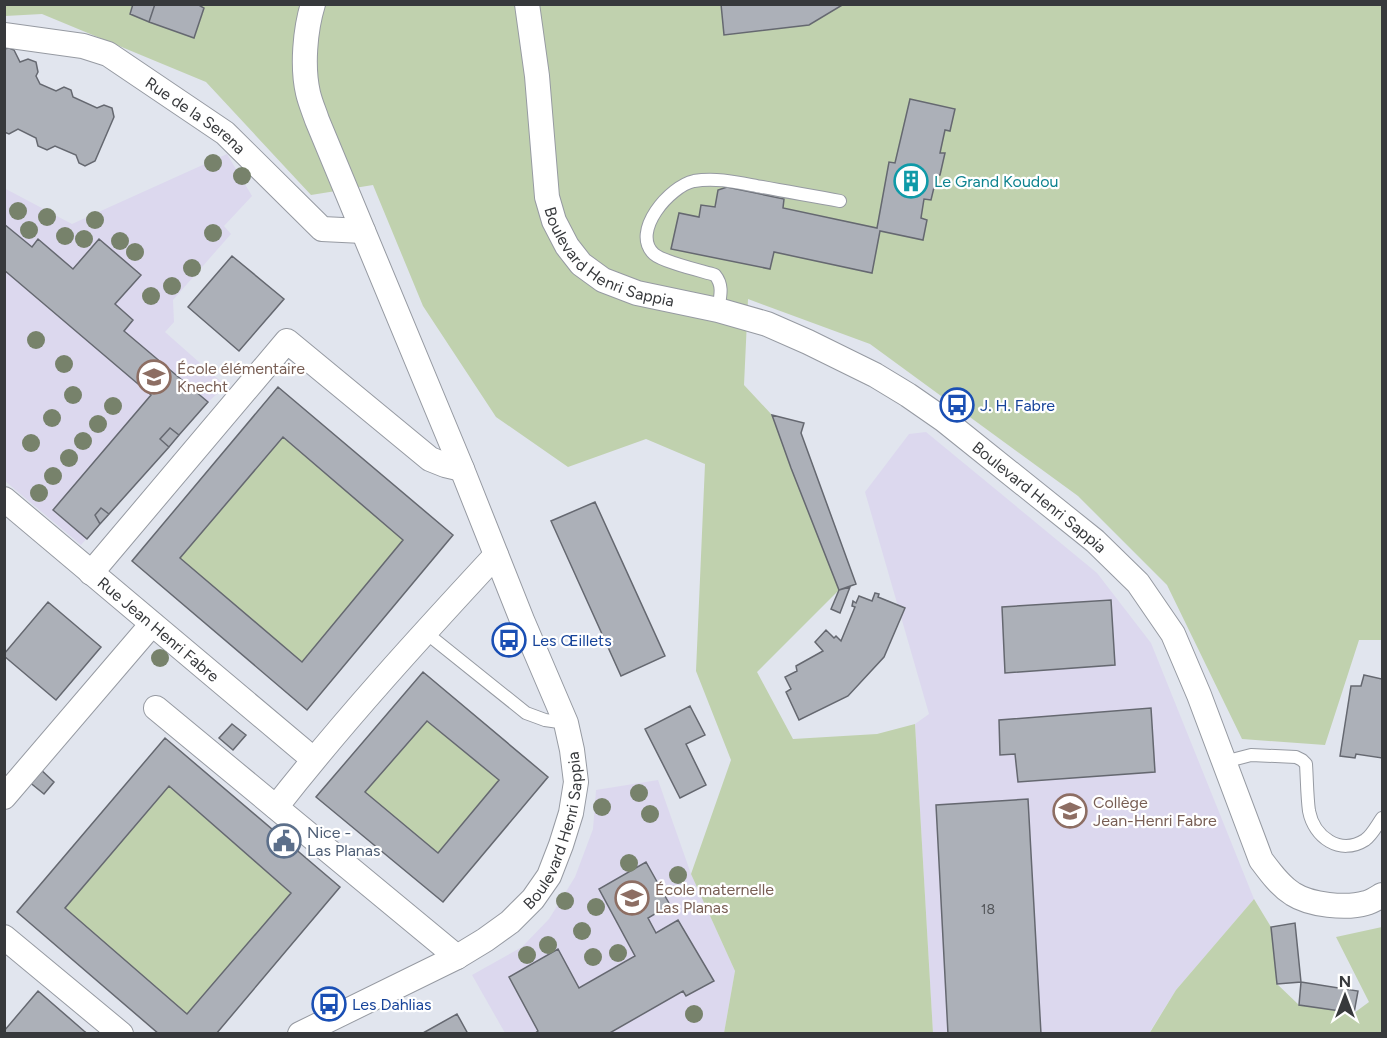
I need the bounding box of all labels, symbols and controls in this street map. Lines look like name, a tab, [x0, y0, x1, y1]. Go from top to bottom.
street label: Rue de la Serena	[142, 73, 250, 158]
building icon: Le Grand Koudou	[893, 163, 929, 199]
place label: Le Grand Koudou	[934, 172, 1058, 191]
street label: Boulevard Henri Sappia	[541, 204, 676, 310]
school or university icon: École élémentaire Knecht	[136, 359, 172, 395]
place label: École élémentaire Knecht	[177, 359, 305, 396]
bus stop icon: J. H. Fabre	[939, 387, 975, 423]
place label: J. H. Fabre	[980, 396, 1055, 415]
street label: Boulevard Henri Sappia	[969, 437, 1111, 557]
street label: Rue Jean Henri Fabre	[94, 573, 223, 686]
bus stop icon: Les Œillets	[491, 622, 527, 658]
place label: Les Œillets	[532, 631, 612, 650]
street label: Boulevard Henri Sappia	[519, 751, 585, 913]
school or university icon: Collège Jean-Henri Fabre	[1052, 793, 1088, 829]
place label: Collège Jean-Henri Fabre	[1093, 793, 1217, 830]
public building icon: Nice - Las Planas	[266, 823, 302, 859]
place label: Nice - Las Planas	[307, 823, 380, 860]
school or university icon: École maternelle Las Planas	[614, 880, 650, 916]
place label: École maternelle Las Planas	[655, 880, 774, 917]
house number: 18	[981, 901, 995, 918]
north arrow	[1315, 966, 1375, 1026]
text: N	[1339, 972, 1351, 991]
bus stop icon: Les Dahlias	[311, 986, 347, 1022]
place label: Les Dahlias	[352, 995, 431, 1014]

